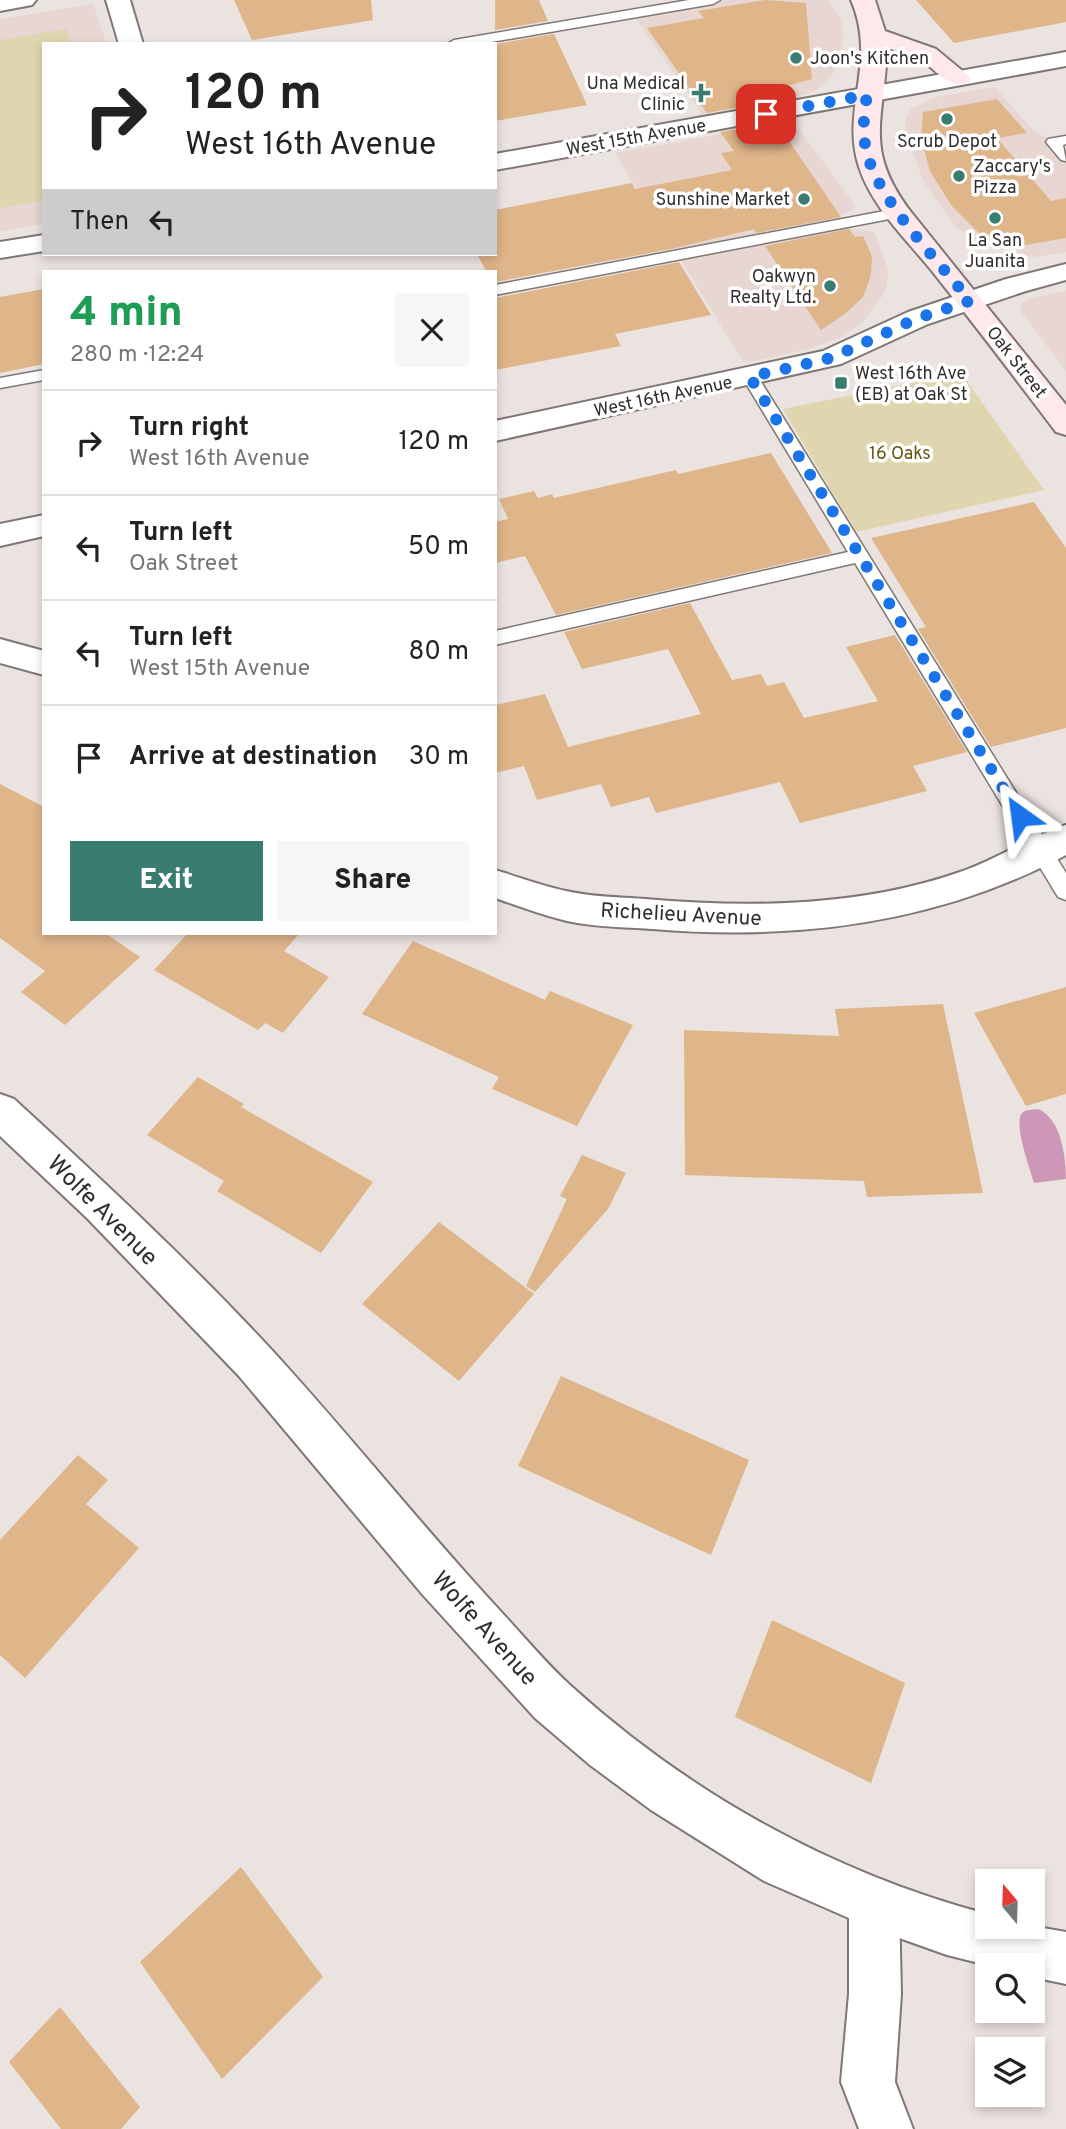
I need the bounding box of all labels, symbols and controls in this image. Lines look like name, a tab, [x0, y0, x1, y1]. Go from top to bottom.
place label: Joon's Kitchen	[810, 48, 929, 71]
marker: Joon's Kitchen	[788, 50, 804, 66]
text: 120 m	[185, 65, 322, 127]
icon: right	[70, 70, 161, 161]
place label: Una Medical Clinic	[586, 73, 685, 117]
marker: Una Medical Clinic	[691, 83, 711, 103]
pin	[736, 84, 796, 144]
icon: arrive	[747, 95, 785, 133]
marker: Scrub Depot	[939, 111, 955, 127]
street label: West 15th Avenue	[564, 115, 708, 162]
text: West 16th Avenue	[185, 126, 436, 166]
place label: Scrub Depot	[897, 131, 997, 154]
place label: Zaccary's Pizza	[973, 156, 1051, 200]
marker: Zaccary's Pizza	[951, 168, 967, 184]
place label: Sunshine Market	[655, 189, 790, 212]
marker: Sunshine Market	[796, 191, 812, 207]
icon: left	[143, 203, 181, 241]
text: Then	[70, 206, 129, 239]
marker: La San Juanita	[987, 210, 1003, 226]
place label: La San Juanita	[965, 230, 1025, 274]
place label: Oakwyn Realty Ltd.	[730, 266, 816, 310]
marker: Oakwyn Realty Ltd.	[822, 278, 838, 294]
text: 4 min	[70, 288, 183, 341]
button: close	[395, 293, 469, 367]
street label: Oak Street	[980, 322, 1051, 404]
text: 280 m · 12:24	[70, 341, 204, 370]
place label: West 16th Ave (EB) at Oak St	[855, 363, 968, 407]
street label: West 16th Avenue	[592, 372, 735, 423]
marker: West 16th Ave (EB) at Oak St	[833, 375, 849, 391]
text: Turn right	[129, 412, 249, 445]
icon: right	[70, 424, 108, 462]
text: 120 m	[399, 426, 469, 459]
park label: 16 Oaks	[869, 443, 931, 466]
text: West 16th Avenue	[129, 445, 310, 474]
text: Turn left	[129, 517, 233, 550]
icon: left	[70, 529, 108, 567]
text: 50 m	[408, 531, 469, 564]
text: Oak Street	[129, 550, 238, 579]
text: Turn left	[129, 622, 233, 655]
icon: left	[70, 634, 108, 672]
text: 80 m	[409, 636, 469, 669]
text: West 15th Avenue	[129, 655, 310, 684]
icon: arrive	[70, 739, 108, 777]
text: Arrive at destination	[129, 741, 377, 774]
text: 30 m	[409, 741, 469, 774]
position arrow	[983, 779, 1057, 853]
button: Exit	[70, 841, 263, 921]
button: Share	[277, 841, 469, 921]
street label: Richelieu Avenue	[600, 898, 762, 933]
street label: Wolfe Avenue	[40, 1150, 163, 1273]
street label: Wolfe Avenue	[424, 1566, 543, 1693]
north arrow	[975, 1869, 1045, 1939]
map controls	[975, 1869, 1045, 2107]
button: search	[975, 1953, 1045, 2023]
button: layers	[975, 2037, 1045, 2107]

